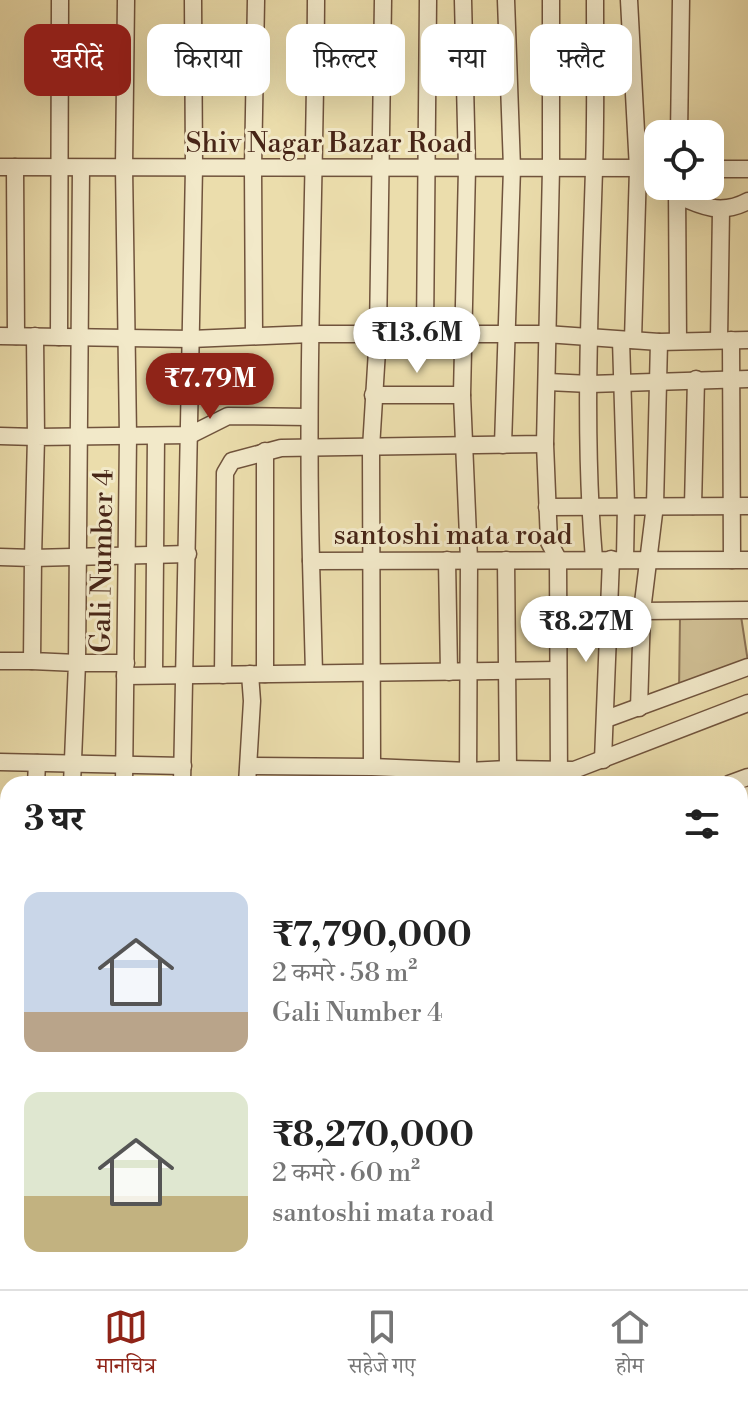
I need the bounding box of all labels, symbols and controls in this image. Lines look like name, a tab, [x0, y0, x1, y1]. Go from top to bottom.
chip: खरीदें	[24, 24, 131, 96]
chip: किराया	[147, 24, 270, 96]
chip: फ़िल्टर	[286, 24, 405, 96]
chip: नया	[421, 24, 514, 96]
chip: फ़्लैट	[530, 24, 632, 96]
map controls	[644, 120, 724, 200]
button: locate	[644, 120, 724, 200]
street label: Shiv Nagar Bazar Road	[185, 126, 473, 161]
pin: ₹13.6M	[352, 307, 482, 375]
text: ₹13.6M	[371, 317, 463, 349]
pin: ₹7.79M	[145, 353, 275, 421]
text: ₹7.79M	[164, 363, 256, 395]
street label: Gali Number 4	[83, 469, 122, 653]
street label: santoshi mata road	[334, 518, 573, 553]
pin: ₹8.27M	[521, 596, 651, 664]
text: ₹8.27M	[539, 606, 633, 638]
text: 3 घर	[24, 799, 84, 841]
icon: filters	[680, 802, 724, 846]
text: ₹7,790,000	[272, 915, 472, 957]
icon: home	[88, 924, 184, 1020]
text: 2 कमरे · 58 m²	[272, 957, 417, 989]
text: Gali Number 4	[272, 997, 443, 1029]
text: ₹8,270,000	[272, 1115, 474, 1157]
icon: home	[88, 1124, 184, 1220]
text: 2 कमरे · 60 m²	[272, 1157, 420, 1189]
text: santoshi mata road	[272, 1197, 494, 1229]
tab: मानचित्र	[96, 1305, 156, 1387]
tab: सहेजे गए	[348, 1305, 415, 1387]
tab: होम	[608, 1305, 652, 1387]

